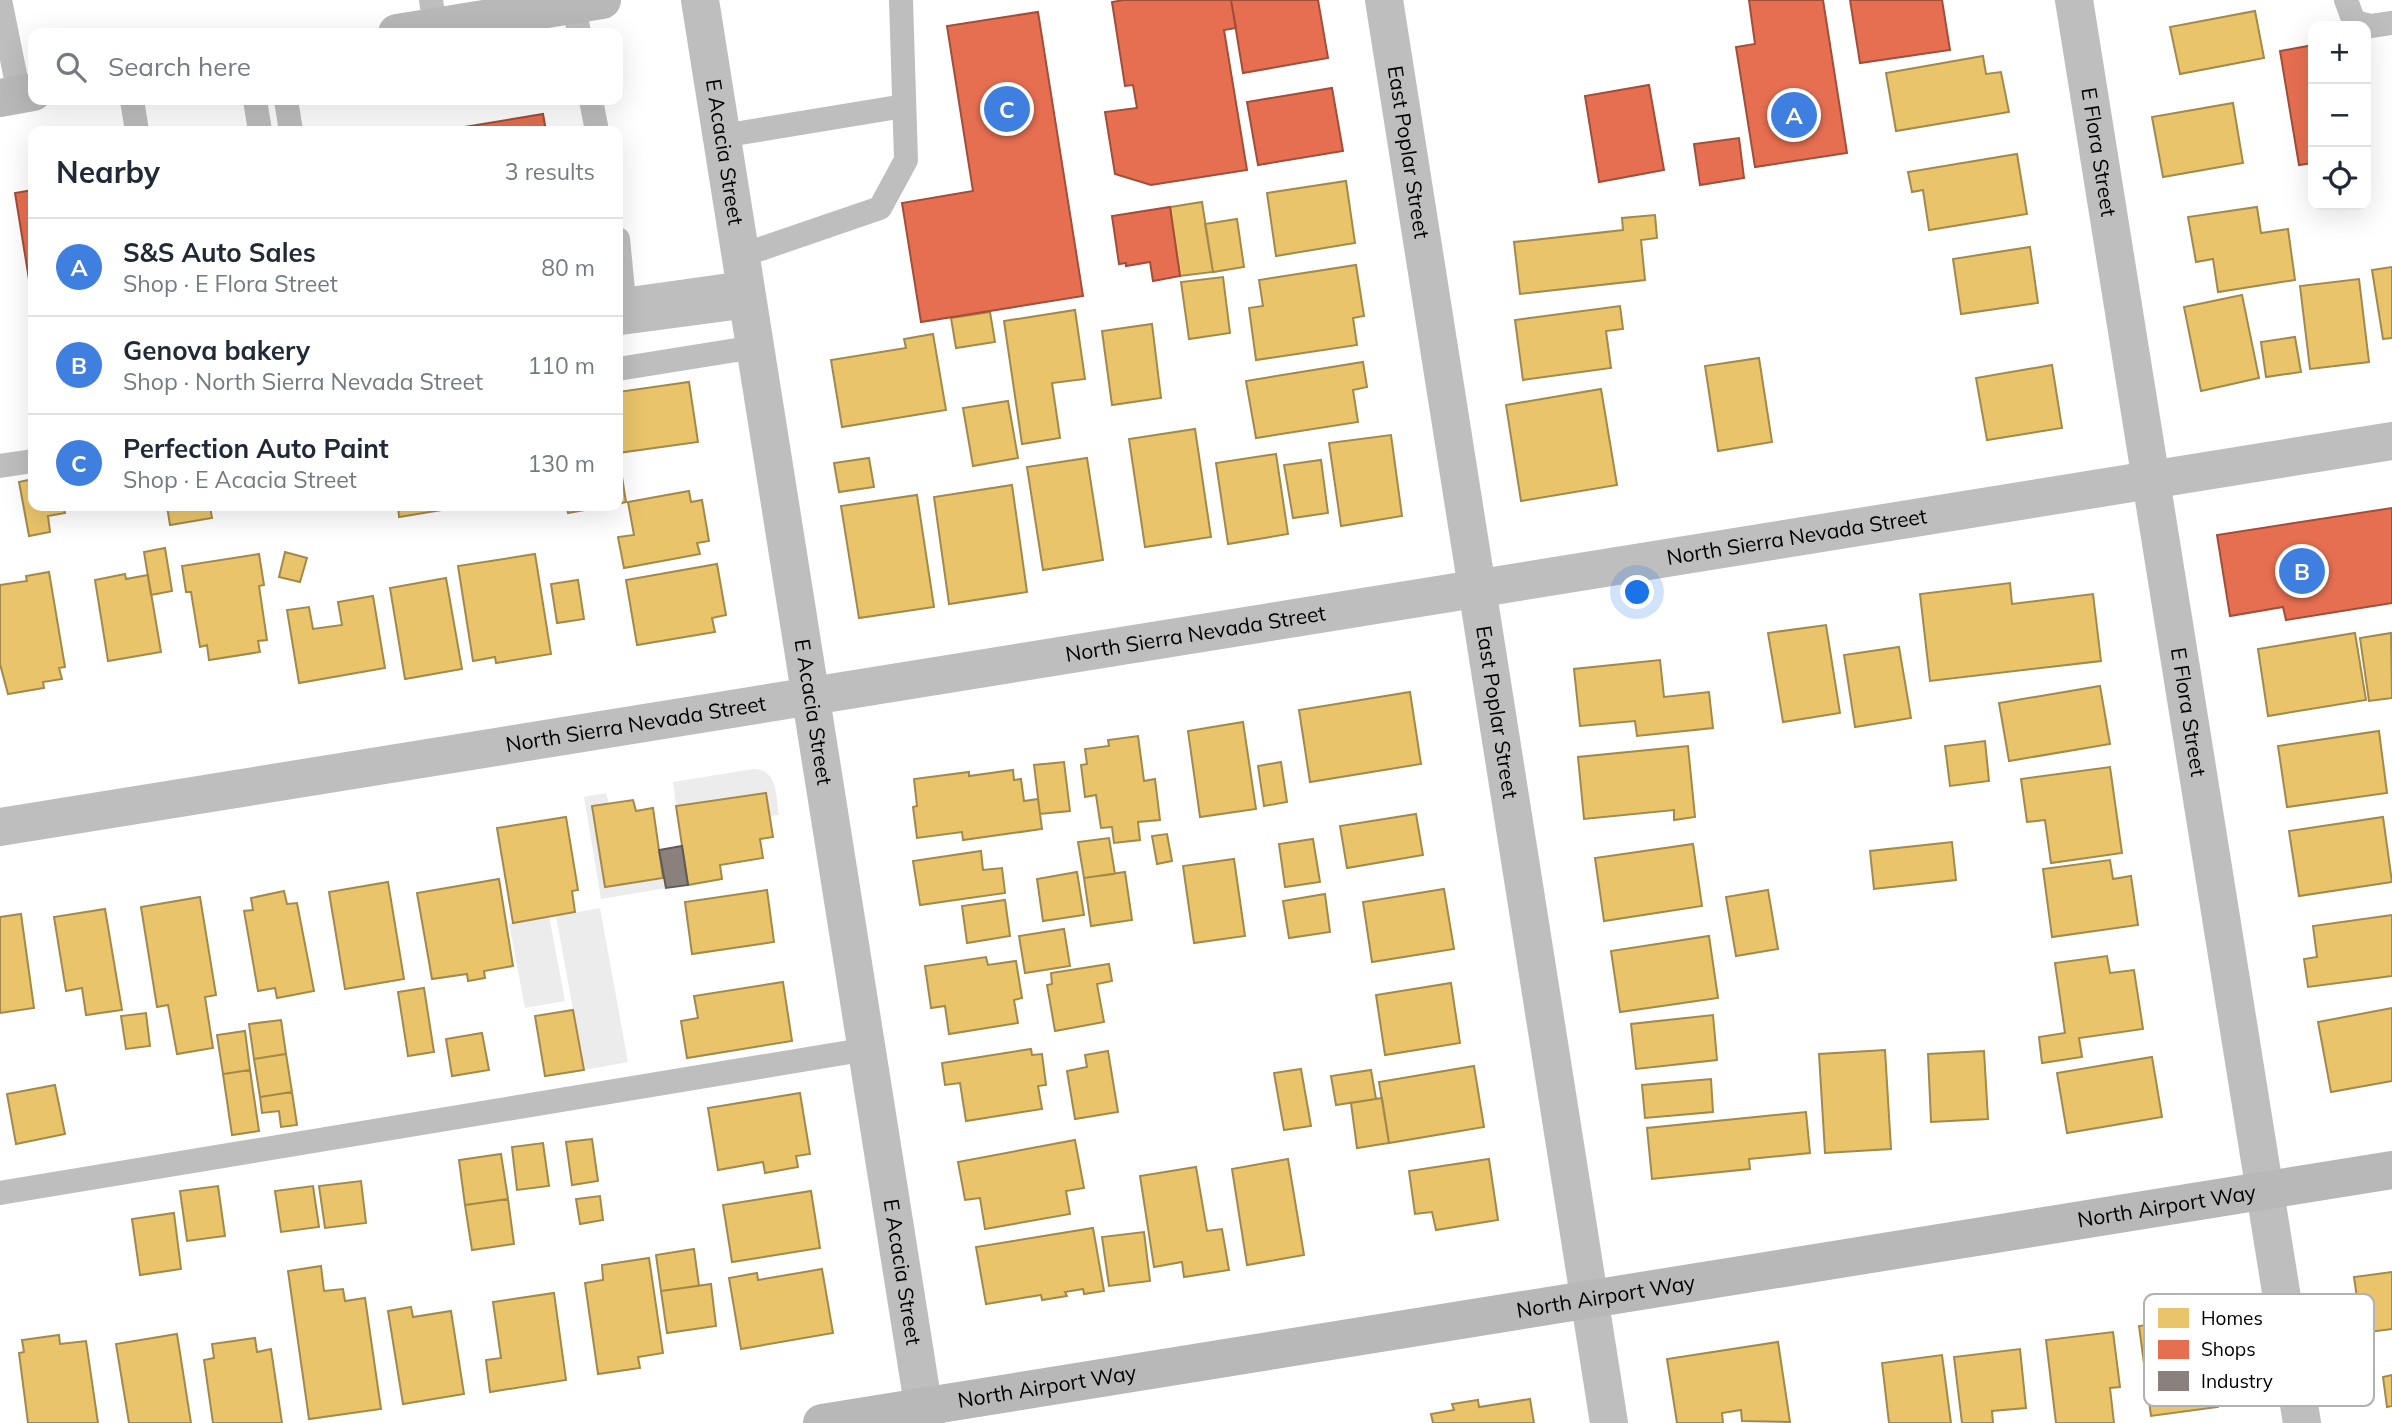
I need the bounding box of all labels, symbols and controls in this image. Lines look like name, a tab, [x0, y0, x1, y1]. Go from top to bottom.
map controls	[2308, 21, 2371, 210]
button: +	[2308, 21, 2371, 84]
search box	[28, 28, 623, 105]
icon: search	[52, 48, 90, 86]
text: Search here	[108, 50, 251, 83]
street label: East Poplar Street	[1383, 64, 1436, 240]
street label: E Acacia Street	[701, 77, 750, 227]
pin: C	[984, 83, 1030, 135]
button: −	[2308, 84, 2371, 147]
street label: E Flora Street	[2076, 85, 2123, 218]
pin: A	[1771, 89, 1817, 141]
button: locate	[2308, 147, 2371, 210]
text: Nearby	[56, 153, 160, 191]
text: 3 results	[505, 157, 595, 186]
text: S&S Auto Sales	[123, 236, 316, 269]
text: A	[70, 253, 88, 282]
text: 80 m	[541, 253, 595, 282]
text: Shop · E Flora Street	[123, 269, 338, 298]
text: Genova bakery	[123, 334, 310, 367]
text: B	[71, 351, 87, 380]
text: 110 m	[527, 351, 595, 380]
text: Shop · North Sierra Nevada Street	[123, 367, 483, 396]
text: Perfection Auto Paint	[123, 432, 389, 465]
text: C	[71, 449, 87, 478]
text: 130 m	[527, 449, 595, 478]
text: Shop · E Acacia Street	[123, 465, 357, 494]
street label: North Sierra Nevada Street	[1665, 502, 1929, 570]
pin: B	[2279, 545, 2325, 597]
your location	[1620, 575, 1654, 609]
street label: North Sierra Nevada Street	[1063, 599, 1327, 667]
street label: East Poplar Street	[1471, 624, 1524, 800]
street label: E Acacia Street	[790, 637, 839, 787]
street label: E Flora Street	[2166, 645, 2212, 778]
street label: North Sierra Nevada Street	[504, 690, 768, 757]
street label: North Airport Way	[2075, 1178, 2258, 1233]
street label: E Acacia Street	[879, 1197, 927, 1347]
street label: North Airport Way	[1515, 1268, 1697, 1323]
legend	[2144, 1294, 2374, 1406]
text: Homes	[2201, 1306, 2263, 1330]
text: Shops	[2201, 1337, 2256, 1361]
street label: North Airport Way	[956, 1359, 1138, 1413]
text: Industry	[2201, 1369, 2273, 1393]

